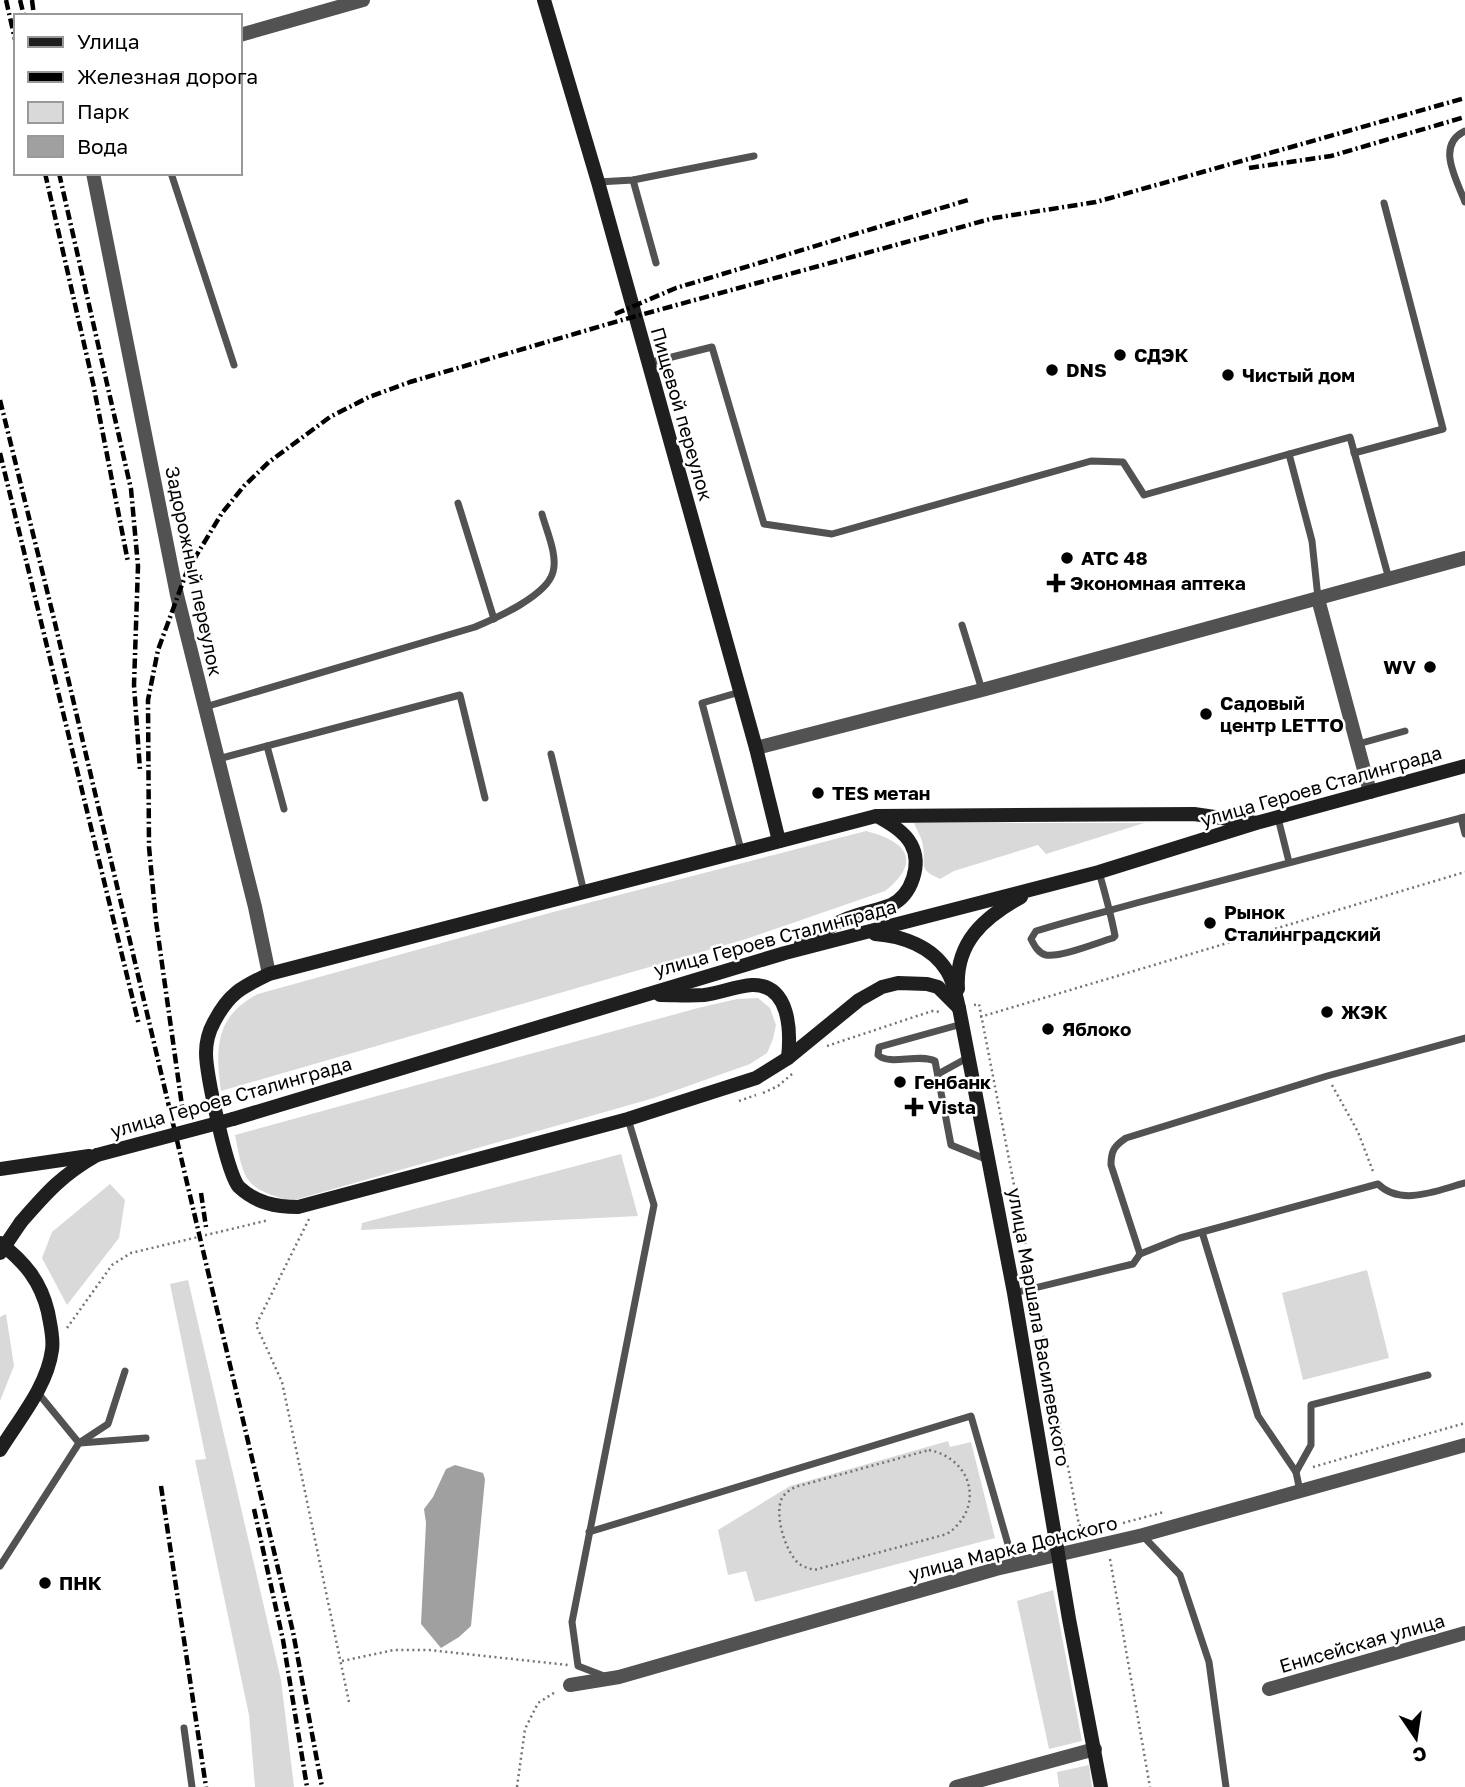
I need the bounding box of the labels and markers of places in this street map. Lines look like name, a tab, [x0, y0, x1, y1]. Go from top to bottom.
place label: СДЭК	[1134, 343, 1189, 366]
marker: СДЭК	[1112, 347, 1128, 363]
place label: DNS	[1066, 358, 1107, 381]
marker: DNS	[1044, 362, 1060, 378]
place label: Чистый дом	[1242, 363, 1355, 386]
marker: Чистый дом	[1220, 367, 1236, 383]
place label: АТС 48	[1081, 546, 1148, 569]
marker: АТС 48	[1059, 550, 1075, 566]
place label: Экономная аптека	[1070, 571, 1246, 594]
marker: Экономная аптека	[1048, 575, 1064, 591]
place label: WV	[1383, 655, 1417, 678]
marker: WV	[1422, 659, 1438, 675]
place label: Садовый центр LETTO	[1220, 691, 1344, 736]
marker: Садовый центр LETTO	[1198, 706, 1214, 722]
place label: TES метан	[832, 781, 930, 804]
marker: TES метан	[810, 785, 826, 801]
place label: Рынок Сталинградский	[1224, 900, 1381, 945]
marker: Рынок Сталинградский	[1202, 915, 1218, 931]
place label: ЖЭК	[1341, 1000, 1388, 1023]
marker: ЖЭК	[1319, 1004, 1335, 1020]
place label: Яблоко	[1062, 1017, 1131, 1040]
marker: Яблоко	[1040, 1021, 1056, 1037]
place label: Генбанк	[914, 1070, 991, 1093]
marker: Генбанк	[892, 1074, 908, 1090]
place label: Vista	[928, 1095, 976, 1118]
marker: Vista	[906, 1099, 922, 1115]
place label: ПНК	[59, 1571, 102, 1594]
marker: ПНК	[37, 1575, 53, 1591]

